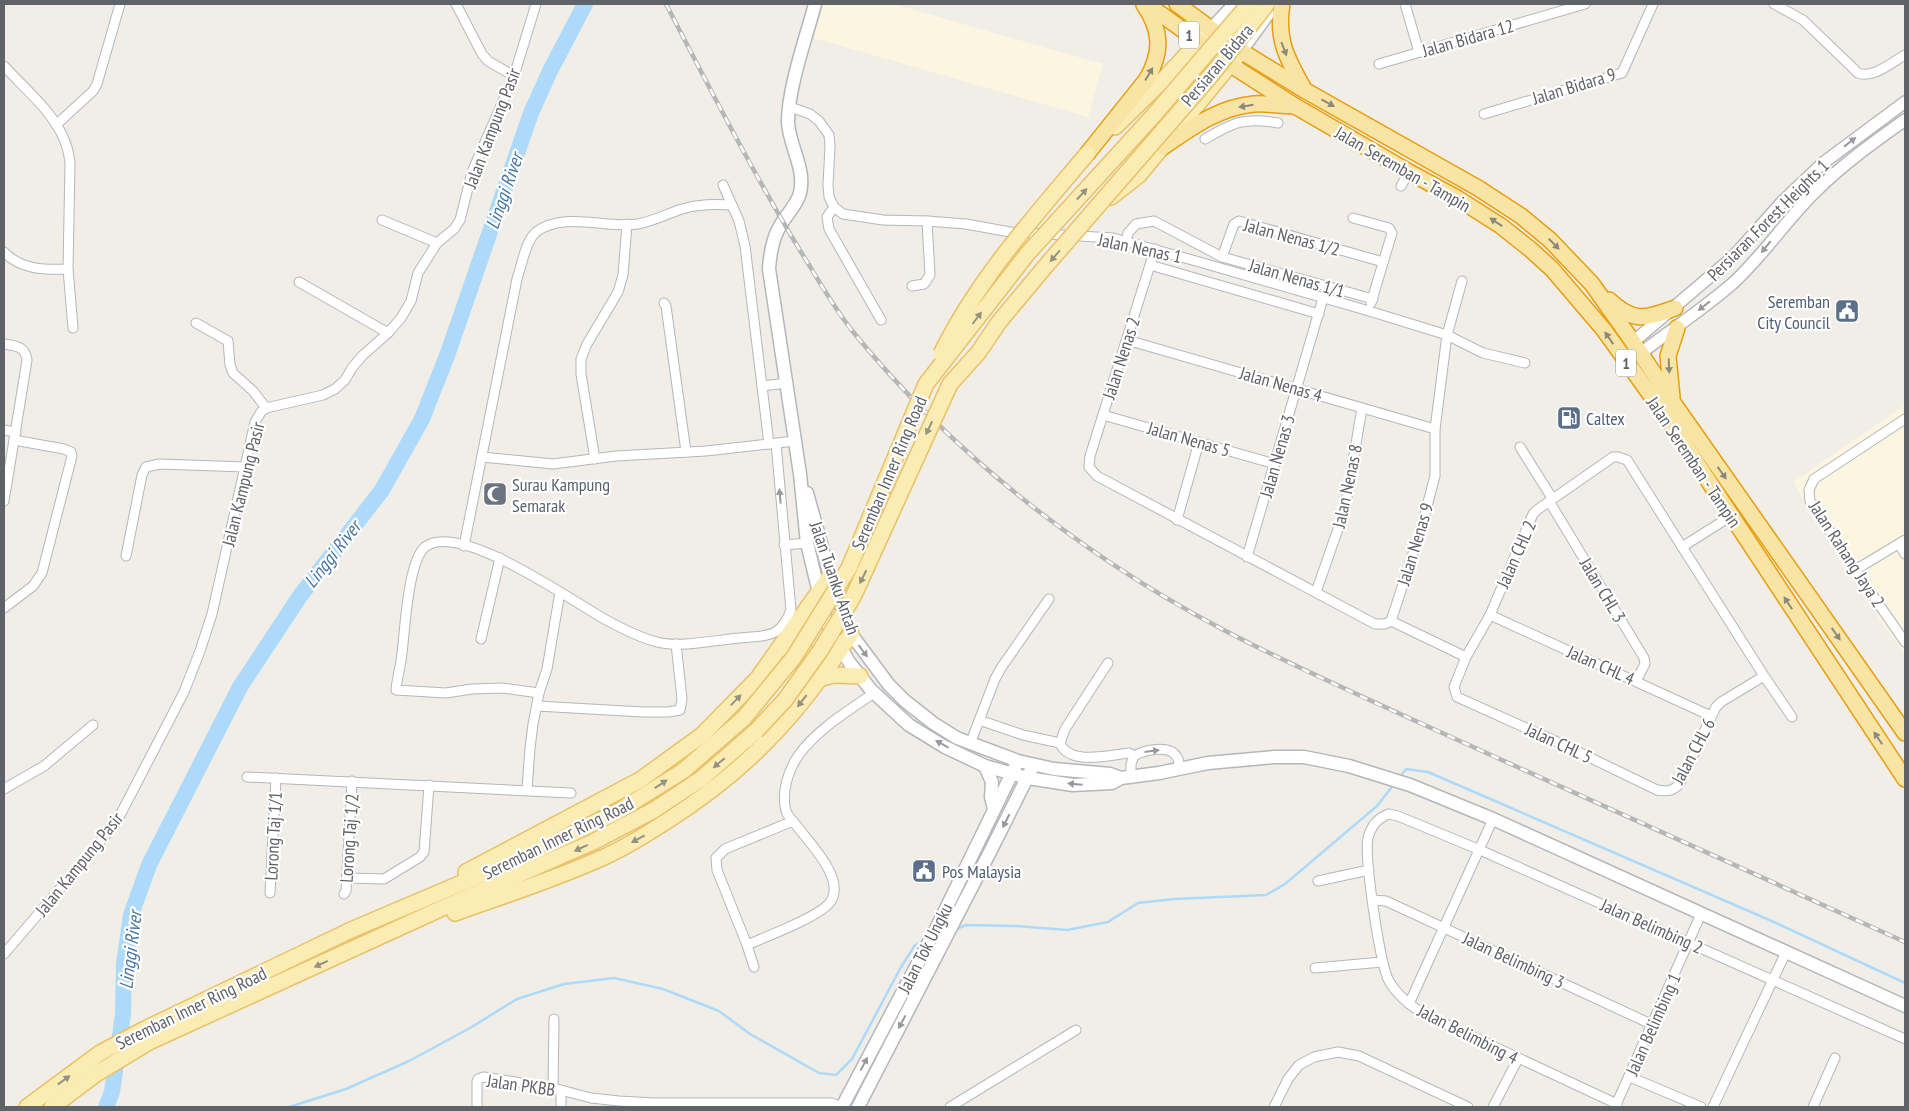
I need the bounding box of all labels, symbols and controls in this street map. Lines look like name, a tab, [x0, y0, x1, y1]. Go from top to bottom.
street label: Jalan Bidara 12	[1419, 14, 1516, 62]
street label: Persiaran Bidara	[1176, 19, 1258, 111]
road number: 1	[1179, 22, 1199, 48]
one-way arrow	[1281, 42, 1288, 57]
street label: Jalan Bidara 9	[1529, 62, 1619, 110]
street label: Jalan Kampung Pasir	[458, 65, 526, 192]
one-way arrow	[1145, 68, 1154, 81]
one-way arrow	[1321, 99, 1334, 108]
one-way arrow	[1238, 102, 1254, 110]
street label: Jalan Seremban - Tampin	[1330, 120, 1475, 217]
one-way arrow	[1843, 137, 1856, 148]
water label: Linggi River	[480, 147, 529, 232]
street label: Persiaran Forest Heights 1	[1702, 154, 1834, 286]
one-way arrow	[1076, 188, 1088, 200]
street label: Jalan Nenas 1/2	[1241, 213, 1342, 261]
one-way arrow	[1489, 218, 1503, 227]
street label: Jalan Nenas 1	[1095, 228, 1184, 268]
one-way arrow	[1548, 238, 1560, 250]
one-way arrow	[1761, 240, 1772, 253]
one-way arrow	[1049, 249, 1061, 261]
street label: Jalan Nenas 1/1	[1246, 253, 1347, 303]
place label: Seremban City Council	[1757, 290, 1831, 334]
public building icon: Seremban City Council	[1834, 298, 1860, 324]
one-way arrow	[1698, 301, 1711, 312]
one-way arrow	[972, 311, 982, 325]
street label: Jalan Nenas 2	[1097, 314, 1145, 403]
one-way arrow	[1604, 331, 1614, 345]
road number: 1	[1616, 349, 1636, 376]
one-way arrow	[1665, 358, 1673, 374]
street label: Jalan Nenas 4	[1236, 361, 1325, 407]
street label: Jalan Seremban - Tampin	[1641, 391, 1746, 532]
street label: Seremban Inner Ring Road	[846, 393, 932, 553]
fuel station icon: Caltex	[1556, 405, 1582, 431]
place label: Caltex	[1586, 407, 1625, 430]
street label: Jalan Nenas 3	[1254, 412, 1300, 501]
street label: Jalan Nenas 5	[1144, 416, 1233, 462]
street label: Jalan Kampung Pasir	[216, 420, 270, 549]
one-way arrow	[925, 421, 933, 435]
street label: Jalan Nenas 8	[1327, 442, 1367, 531]
one-way arrow	[1717, 466, 1727, 480]
place label: Surau Kampung Semarak	[512, 473, 610, 517]
mosque icon: Surau Kampung Semarak	[482, 481, 508, 507]
one-way arrow	[776, 488, 784, 504]
street label: Jalan Rahang Jaya 2	[1803, 496, 1890, 612]
street label: Jalan Nenas 9	[1391, 500, 1438, 589]
water label: Linggi River	[298, 513, 367, 592]
street label: Jalan Tuanku Antah	[805, 517, 865, 638]
street label: Jalan CHL 2	[1491, 517, 1541, 592]
street label: Jalan CHL 3	[1574, 553, 1631, 626]
one-way arrow	[859, 570, 867, 584]
one-way arrow	[1783, 596, 1793, 610]
one-way arrow	[1831, 628, 1841, 641]
street label: Jalan CHL 4	[1563, 640, 1638, 690]
one-way arrow	[858, 644, 868, 658]
one-way arrow	[730, 695, 742, 707]
one-way arrow	[796, 695, 807, 708]
street label: Jalan CHL 6	[1666, 714, 1720, 789]
street label: Jalan CHL 5	[1521, 717, 1596, 768]
one-way arrow	[1873, 732, 1883, 745]
one-way arrow	[935, 740, 948, 749]
one-way arrow	[1144, 747, 1160, 755]
one-way arrow	[714, 757, 726, 769]
one-way arrow	[655, 780, 668, 789]
one-way arrow	[1067, 780, 1083, 788]
street label: Lorong Taj 1/1	[259, 791, 287, 881]
street label: Seremban Inner Ring Road	[479, 792, 637, 884]
street label: Lorong Taj 1/2	[334, 793, 364, 883]
street label: Jalan Kampung Pasir	[29, 807, 128, 921]
one-way arrow	[1002, 814, 1010, 828]
one-way arrow	[631, 835, 645, 843]
one-way arrow	[574, 844, 588, 852]
public building icon: Pos Malaysia	[911, 858, 937, 884]
place label: Pos Malaysia	[942, 860, 1021, 883]
street label: Jalan Belimbing 2	[1596, 893, 1707, 959]
street label: Jalan Tok Ungku	[892, 899, 958, 998]
water label: Linggi River	[113, 907, 147, 990]
street label: Jalan Belimbing 3	[1459, 926, 1569, 994]
one-way arrow	[314, 960, 328, 968]
street label: Seremban Inner Ring Road	[112, 962, 270, 1054]
street label: Jalan Belimbing 1	[1620, 969, 1686, 1080]
street label: Jalan Belimbing 4	[1413, 998, 1522, 1069]
one-way arrow	[898, 1015, 906, 1029]
one-way arrow	[860, 1057, 868, 1071]
street label: Jalan PKBB	[484, 1069, 557, 1101]
one-way arrow	[57, 1075, 71, 1085]

